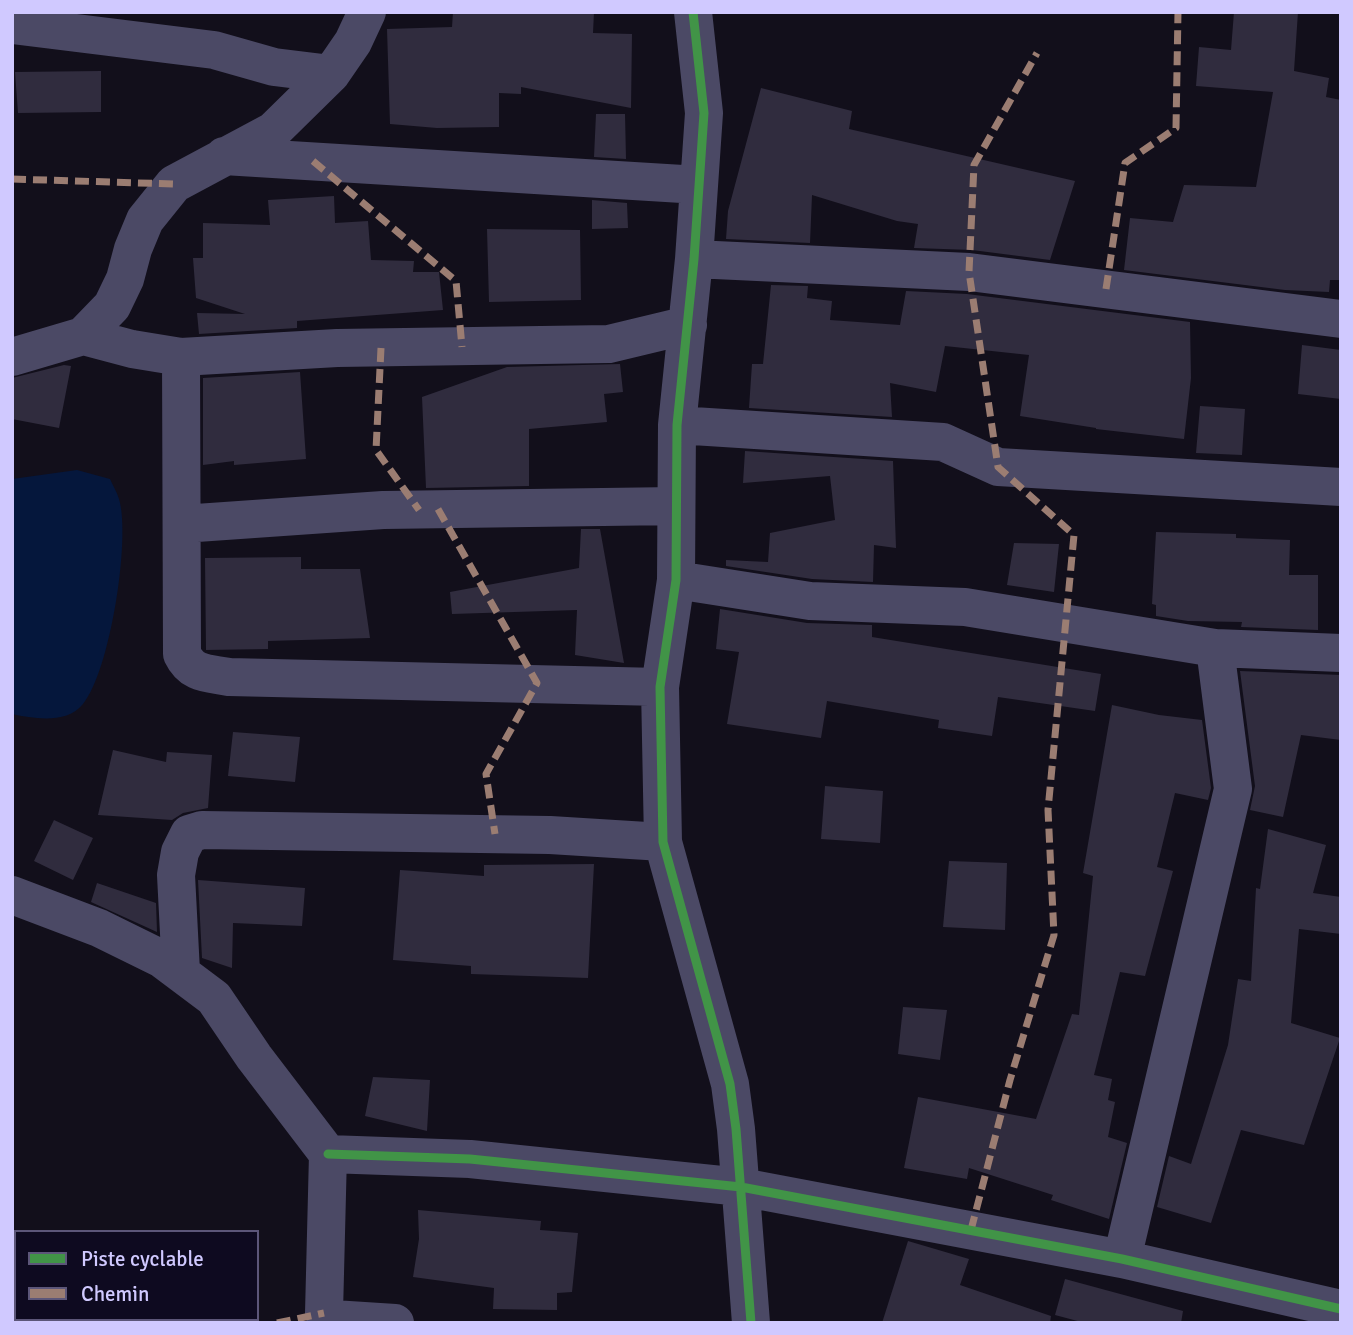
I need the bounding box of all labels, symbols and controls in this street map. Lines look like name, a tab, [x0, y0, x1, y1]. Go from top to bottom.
legend	[14, 1230, 259, 1321]
text: Piste cyclable	[81, 1246, 204, 1272]
text: Chemin	[81, 1281, 150, 1307]

